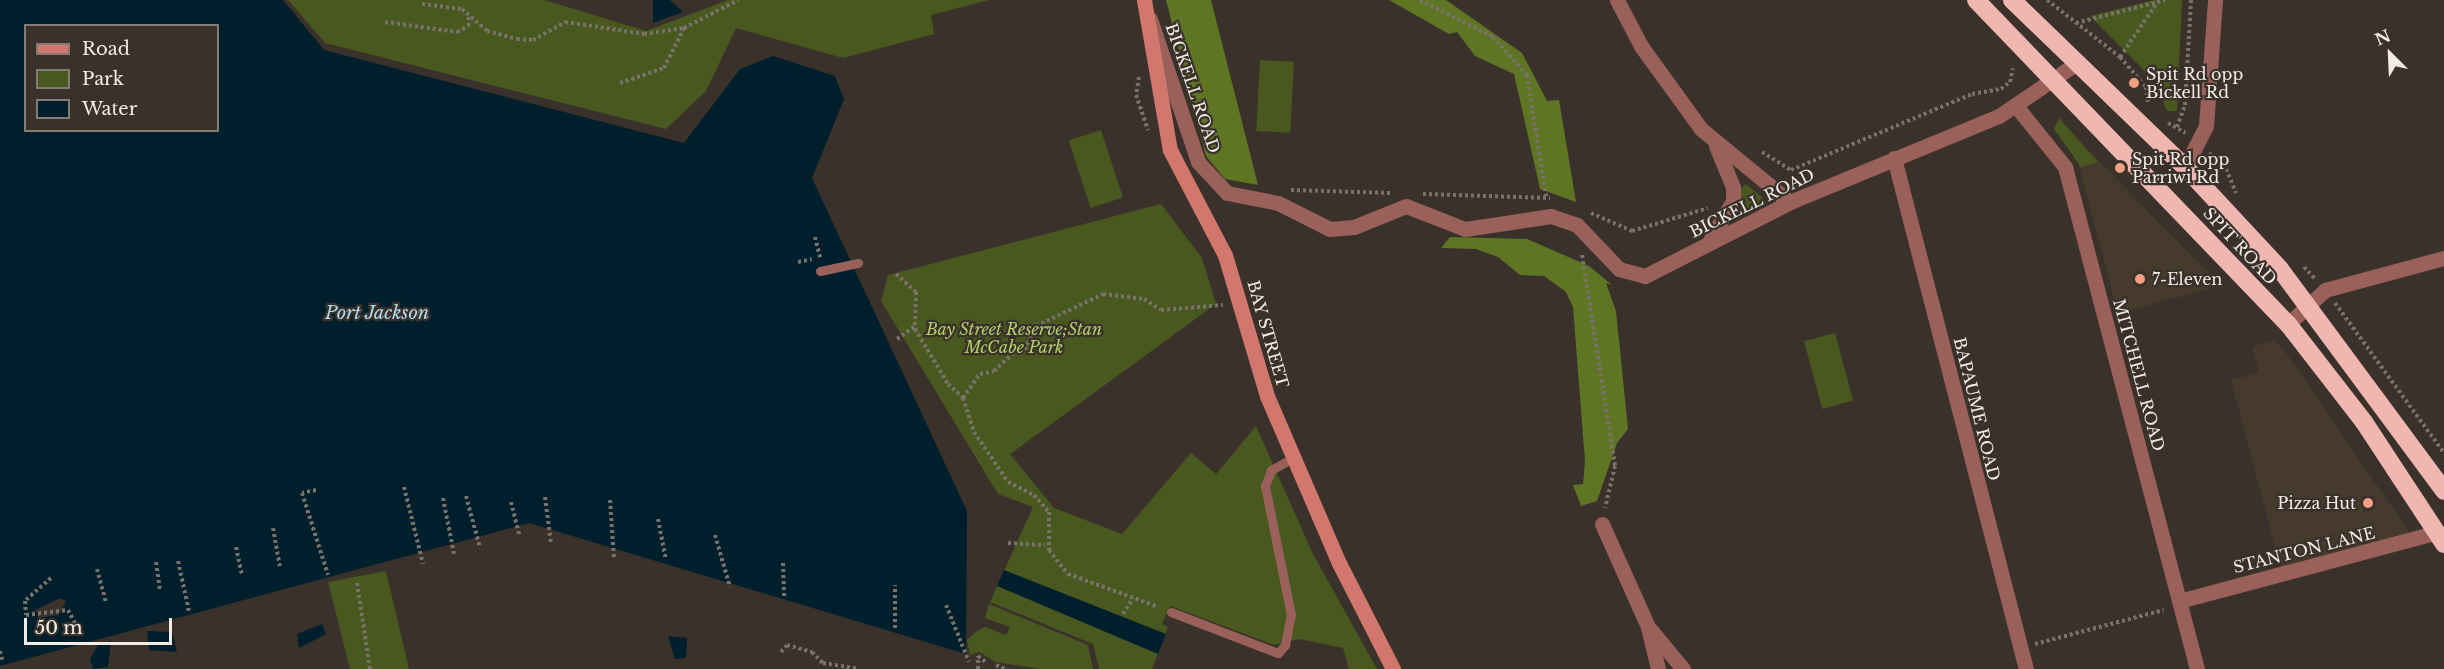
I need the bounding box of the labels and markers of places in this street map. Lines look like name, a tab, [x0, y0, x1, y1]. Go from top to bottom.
place label: Spit Rd opp Bickell Rd	[2146, 64, 2243, 102]
marker: Spit Rd opp Bickell Rd	[2127, 76, 2141, 90]
place label: Spit Rd opp Parriwi Rd	[2132, 149, 2229, 187]
marker: Spit Rd opp Parriwi Rd	[2113, 161, 2127, 175]
place label: 7-Eleven	[2152, 269, 2222, 289]
marker: 7-Eleven	[2133, 272, 2147, 286]
place label: Pizza Hut	[2277, 493, 2356, 513]
marker: Pizza Hut	[2361, 496, 2375, 510]

